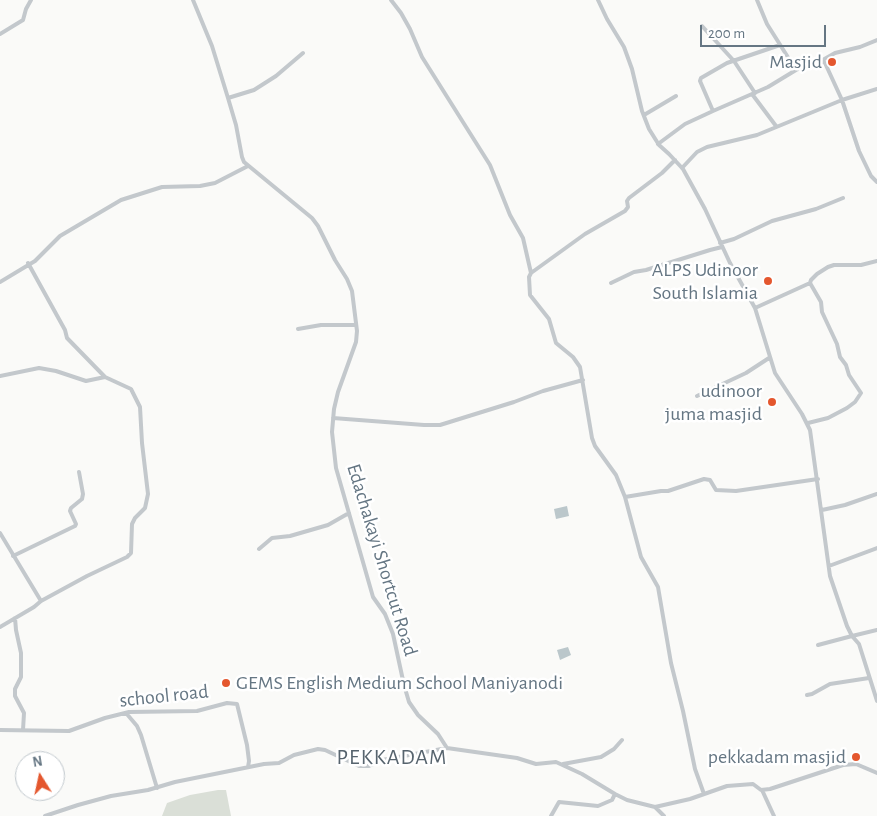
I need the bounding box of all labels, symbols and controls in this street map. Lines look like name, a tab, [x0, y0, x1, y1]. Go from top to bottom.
scale bar	[702, 15, 828, 47]
text: 200 m	[708, 26, 745, 41]
place label: Masjid	[769, 50, 822, 74]
marker: Masjid	[826, 56, 838, 68]
place label: ALPS Udinoor South Islamia	[652, 258, 758, 305]
marker: ALPS Udinoor South Islamia	[762, 275, 774, 287]
place label: udinoor juma masjid	[665, 379, 762, 426]
marker: udinoor juma masjid	[766, 396, 778, 408]
street label: Edachakayi Shortcut Road	[341, 461, 423, 659]
place label: GEMS English Medium School Maniyanodi	[236, 671, 563, 695]
marker: GEMS English Medium School Maniyanodi	[220, 677, 232, 689]
street label: school road	[118, 679, 210, 713]
district label: PEKKADAM	[336, 744, 448, 770]
place label: pekkadam masjid	[708, 745, 846, 769]
north arrow	[15, 751, 65, 801]
marker: pekkadam masjid	[850, 751, 862, 763]
text: N	[32, 754, 44, 770]

